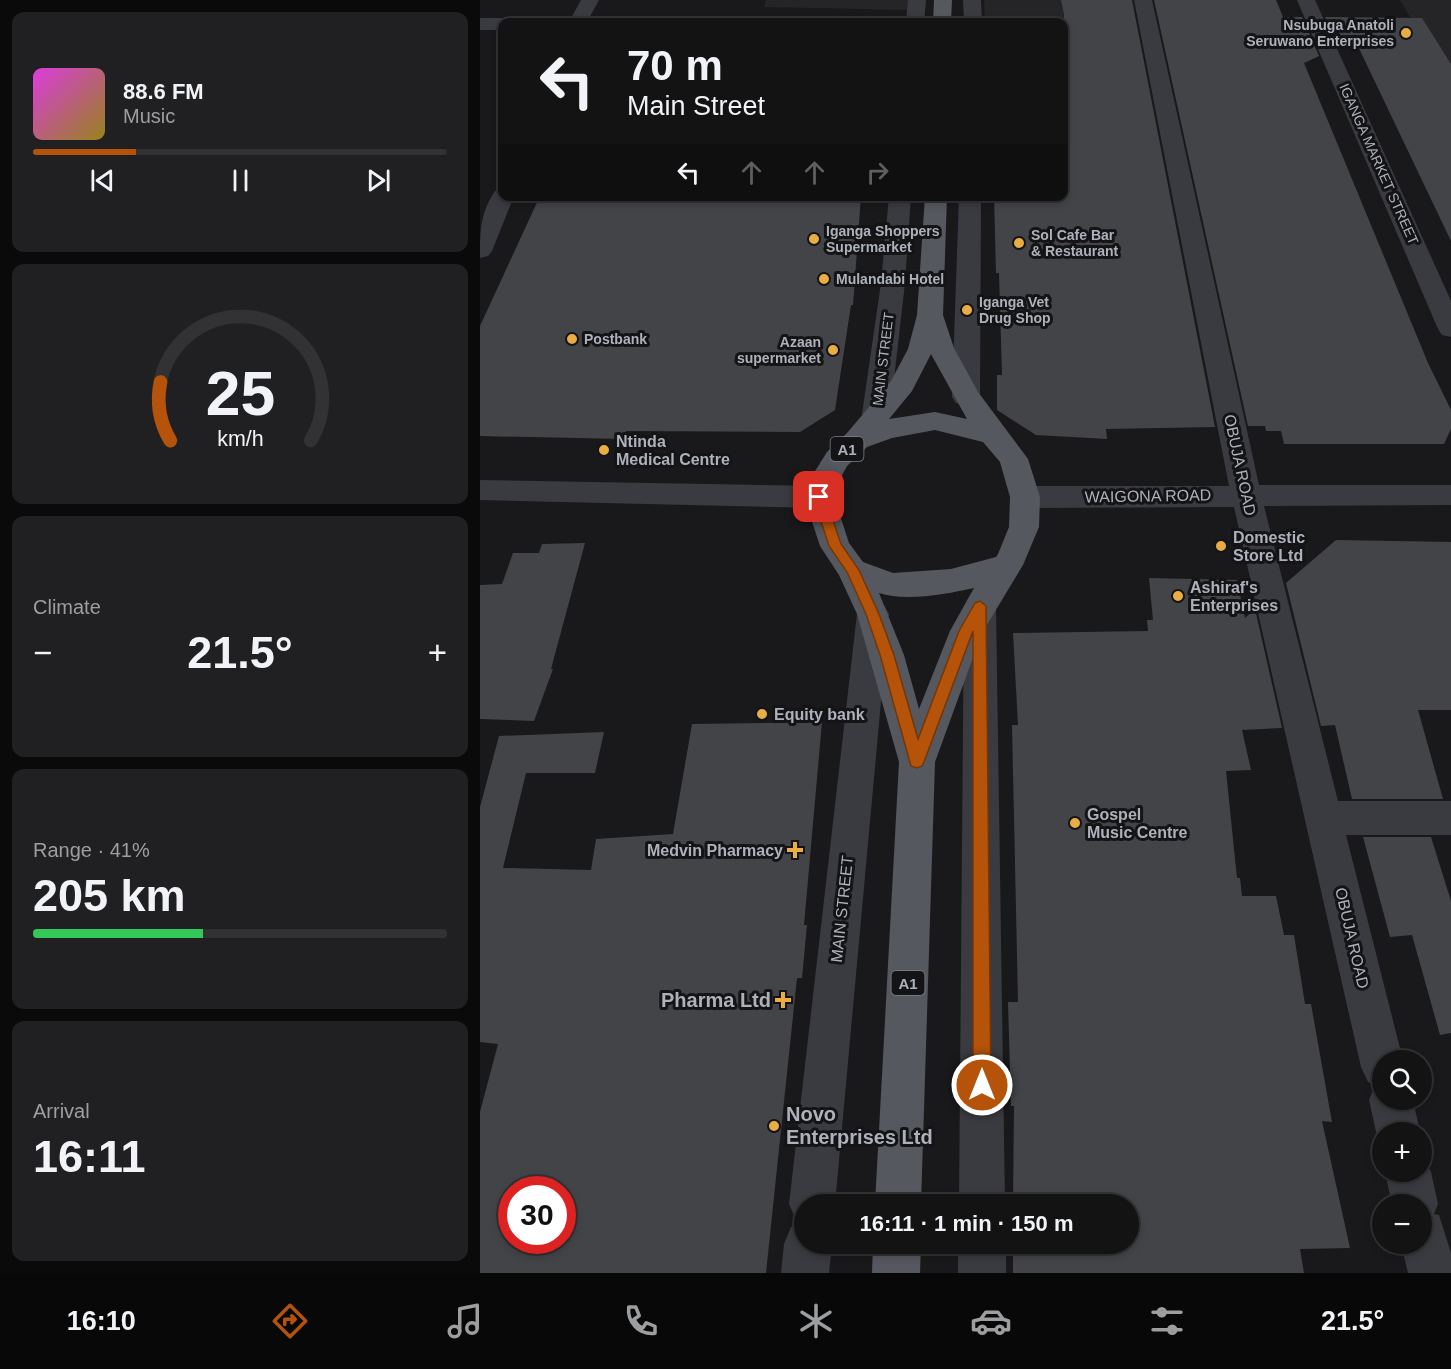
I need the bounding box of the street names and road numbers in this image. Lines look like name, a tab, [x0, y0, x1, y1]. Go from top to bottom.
street label: IGANGA MARKET STREET	[1336, 81, 1422, 247]
street label: MAIN STREET	[869, 311, 897, 407]
street label: OBUJA ROAD	[1221, 413, 1259, 517]
road number: A1	[830, 437, 864, 461]
street label: WAIGONA ROAD	[1085, 486, 1211, 506]
street label: MAIN STREET	[828, 854, 856, 963]
street label: OBUJA ROAD	[1332, 886, 1372, 990]
road number: A1	[892, 971, 924, 995]

